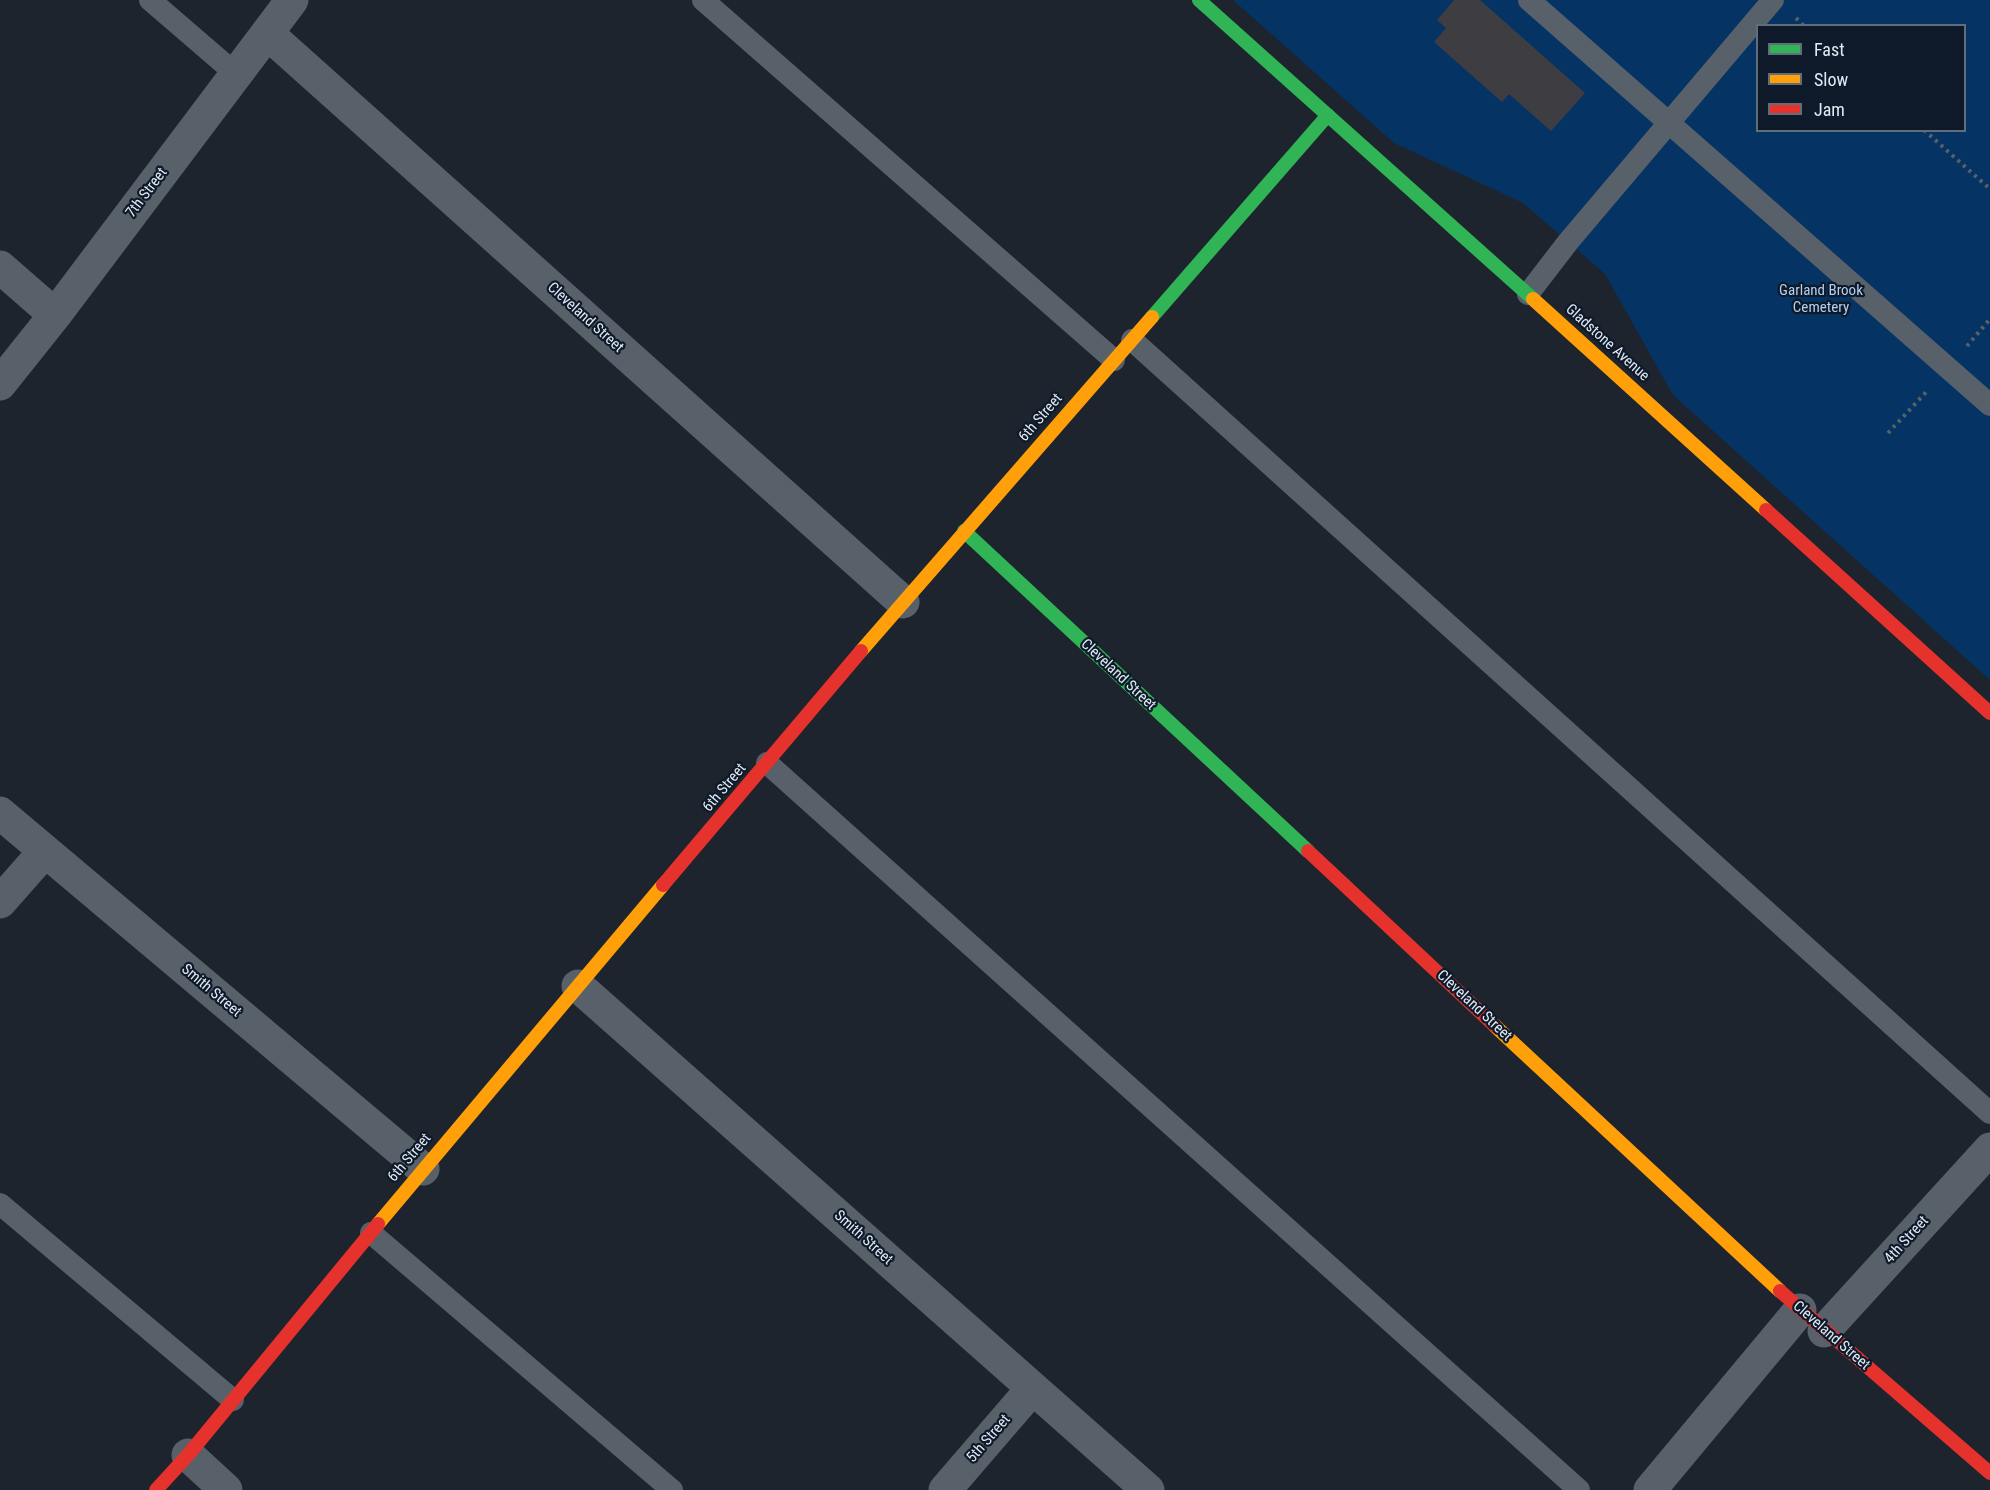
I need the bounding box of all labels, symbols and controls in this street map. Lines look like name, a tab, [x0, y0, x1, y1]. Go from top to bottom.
legend	[1756, 24, 1966, 132]
text: Fast	[1814, 39, 1845, 60]
text: Slow	[1814, 69, 1848, 90]
text: Jam	[1814, 99, 1845, 120]
street label: 7th Street	[122, 165, 172, 221]
street label: Cleveland Street	[543, 279, 627, 357]
park label: Garland Brook Cemetery	[1779, 282, 1863, 317]
street label: Gladstone Avenue	[1561, 301, 1653, 385]
street label: 6th Street	[1015, 390, 1067, 446]
street label: Cleveland Street	[1077, 636, 1159, 714]
street label: 6th Street	[700, 760, 750, 816]
street label: Smith Street	[177, 961, 245, 1021]
street label: Cleveland Street	[1433, 967, 1515, 1045]
street label: 6th Street	[385, 1130, 435, 1186]
street label: Smith Street	[830, 1207, 896, 1269]
street label: 4th Street	[1881, 1213, 1933, 1267]
street label: Cleveland Street	[1789, 1298, 1873, 1374]
street label: 5th Street	[963, 1411, 1015, 1467]

